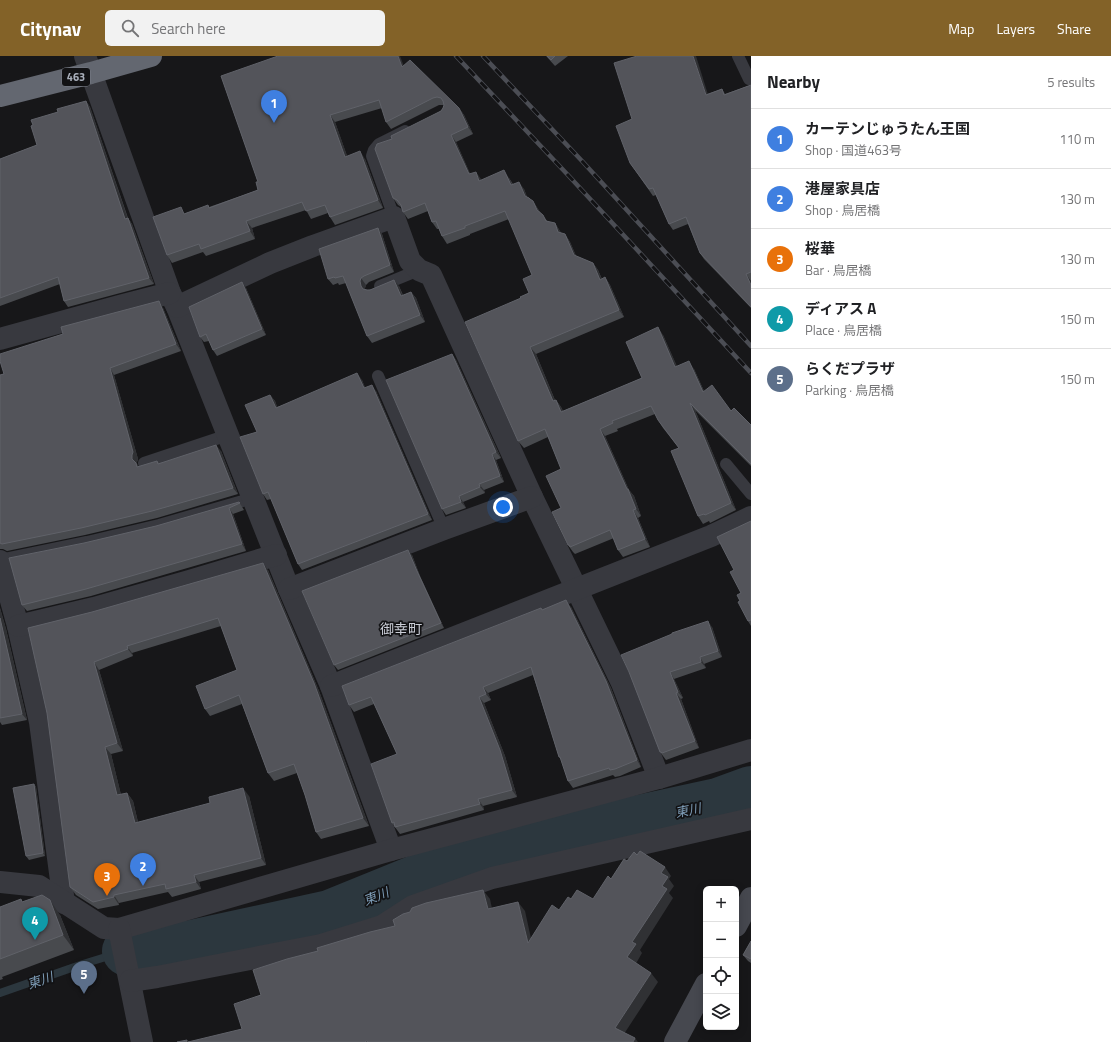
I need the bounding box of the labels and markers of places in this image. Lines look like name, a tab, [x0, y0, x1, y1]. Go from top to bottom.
pin: 1	[261, 90, 287, 123]
pin: 2	[130, 853, 156, 886]
pin: 3	[94, 863, 120, 896]
pin: 4	[22, 907, 48, 940]
pin: 5	[71, 961, 97, 994]

